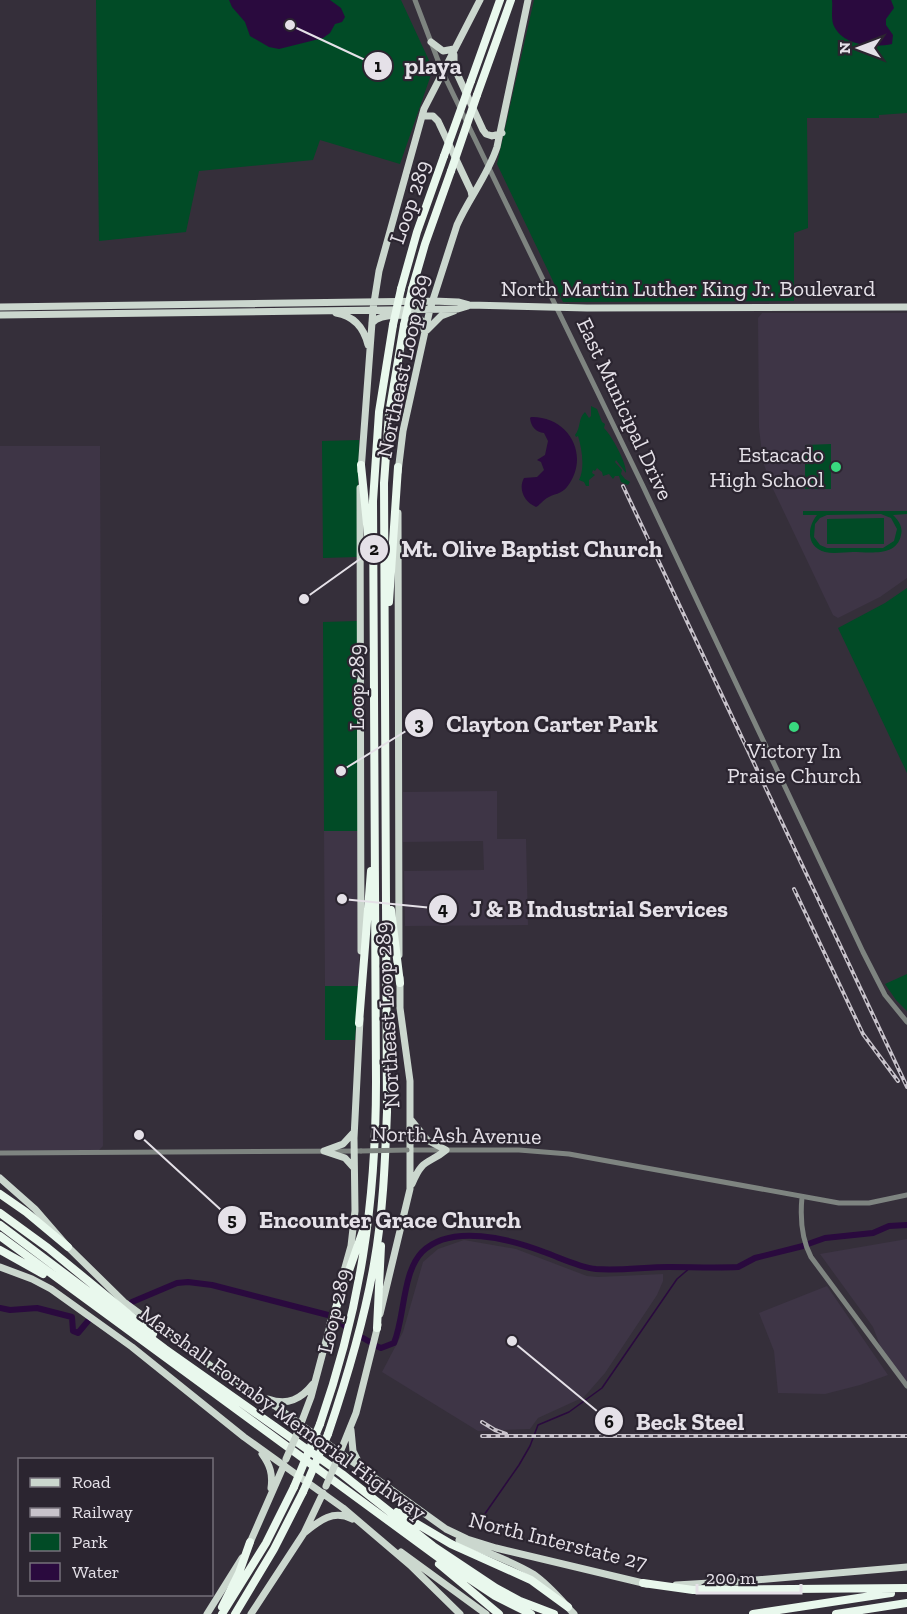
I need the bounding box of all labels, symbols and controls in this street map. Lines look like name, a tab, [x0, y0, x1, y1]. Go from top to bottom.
north arrow	[829, 18, 889, 78]
text: N	[835, 42, 854, 54]
callout: playa	[363, 45, 474, 87]
text: playa	[404, 51, 462, 80]
text: 1	[374, 55, 382, 77]
street label: Loop 289	[383, 157, 437, 247]
street label: Northeast Loop 289	[370, 272, 436, 460]
street label: North Martin Luther King Jr. Boulevard	[501, 275, 875, 302]
street label: East Municipal Drive	[571, 314, 679, 504]
place label: Estacado High School	[709, 441, 824, 493]
marker: Estacado High School	[829, 460, 843, 474]
callout: Mt. Olive Baptist Church	[359, 528, 674, 570]
text: Mt. Olive Baptist Church	[401, 534, 663, 563]
text: 2	[369, 538, 379, 560]
street label: Loop 289	[343, 644, 370, 730]
callout: Clayton Carter Park	[404, 702, 670, 744]
text: Clayton Carter Park	[446, 709, 658, 738]
text: 3	[414, 713, 424, 735]
marker: Victory In Praise Church	[787, 720, 801, 734]
place label: Victory In Praise Church	[727, 737, 862, 789]
callout: J & B Industrial Services	[428, 888, 740, 930]
text: J & B Industrial Services	[470, 894, 728, 923]
text: 4	[438, 898, 448, 920]
street label: Northeast Loop 289	[369, 921, 405, 1109]
street label: North Ash Avenue	[370, 1120, 542, 1150]
callout: Encounter Grace Church	[217, 1199, 534, 1241]
text: Encounter Grace Church	[259, 1205, 521, 1234]
text: 5	[227, 1209, 237, 1231]
street label: Loop 289	[311, 1266, 357, 1356]
street label: Marshall Formby Memorial Highway	[134, 1300, 432, 1527]
callout: Beck Steel	[594, 1400, 757, 1442]
text: Beck Steel	[636, 1407, 744, 1436]
text: 6	[604, 1411, 614, 1433]
legend	[18, 1458, 213, 1596]
text: Road	[72, 1471, 111, 1493]
text: Railway	[72, 1501, 134, 1523]
street label: North Interstate 27	[466, 1506, 650, 1576]
text: Park	[72, 1531, 108, 1553]
scale bar	[697, 1557, 800, 1595]
text: Water	[72, 1561, 119, 1583]
text: 200 m	[706, 1567, 756, 1589]

